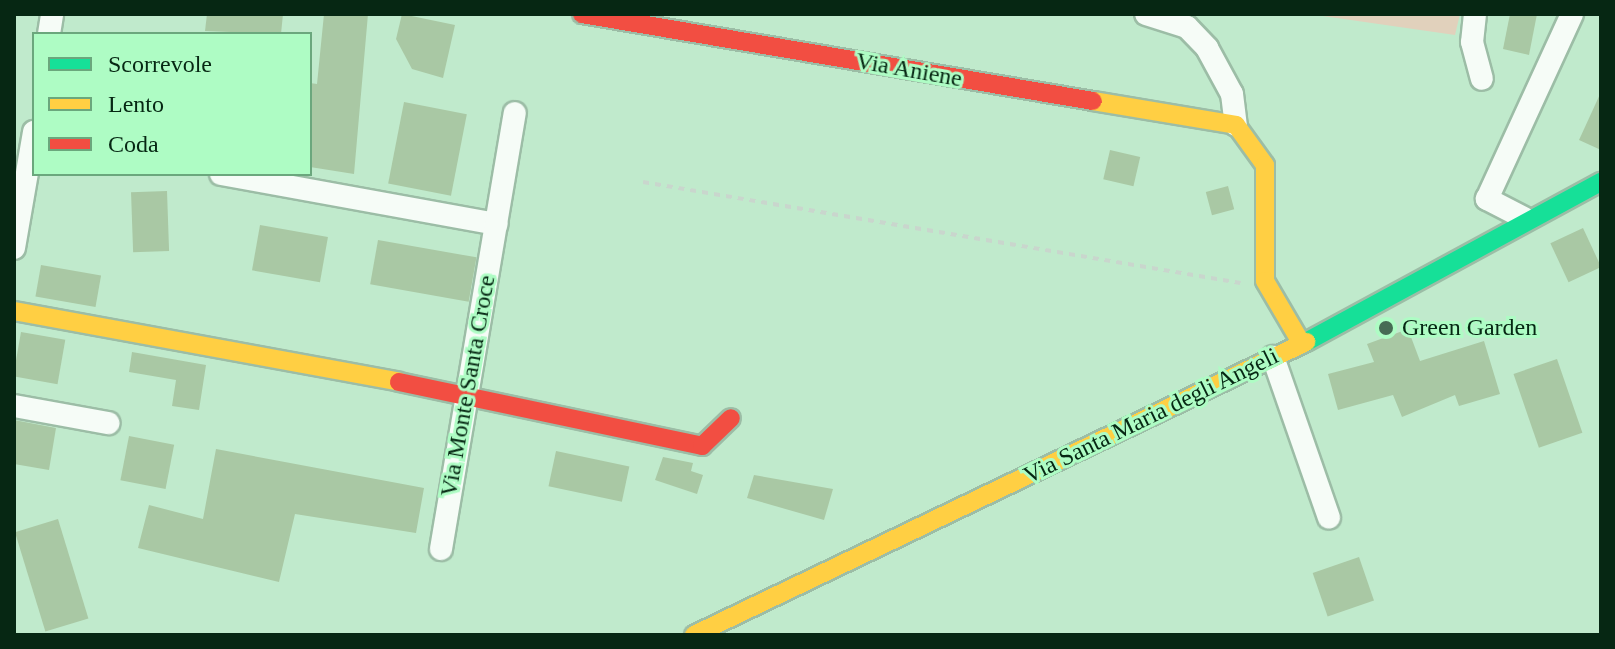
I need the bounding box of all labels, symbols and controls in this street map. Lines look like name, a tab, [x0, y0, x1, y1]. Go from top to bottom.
legend	[32, 32, 312, 176]
street label: Via Aniene	[853, 46, 965, 94]
text: Scorrevole	[108, 51, 212, 77]
text: Lento	[108, 91, 164, 117]
text: Coda	[108, 131, 159, 157]
street label: Via Monte Santa Croce	[434, 273, 502, 499]
place label: Green Garden	[1402, 314, 1537, 342]
marker: Green Garden	[1377, 319, 1395, 337]
street label: Via Santa Maria degli Angeli	[1018, 341, 1284, 491]

